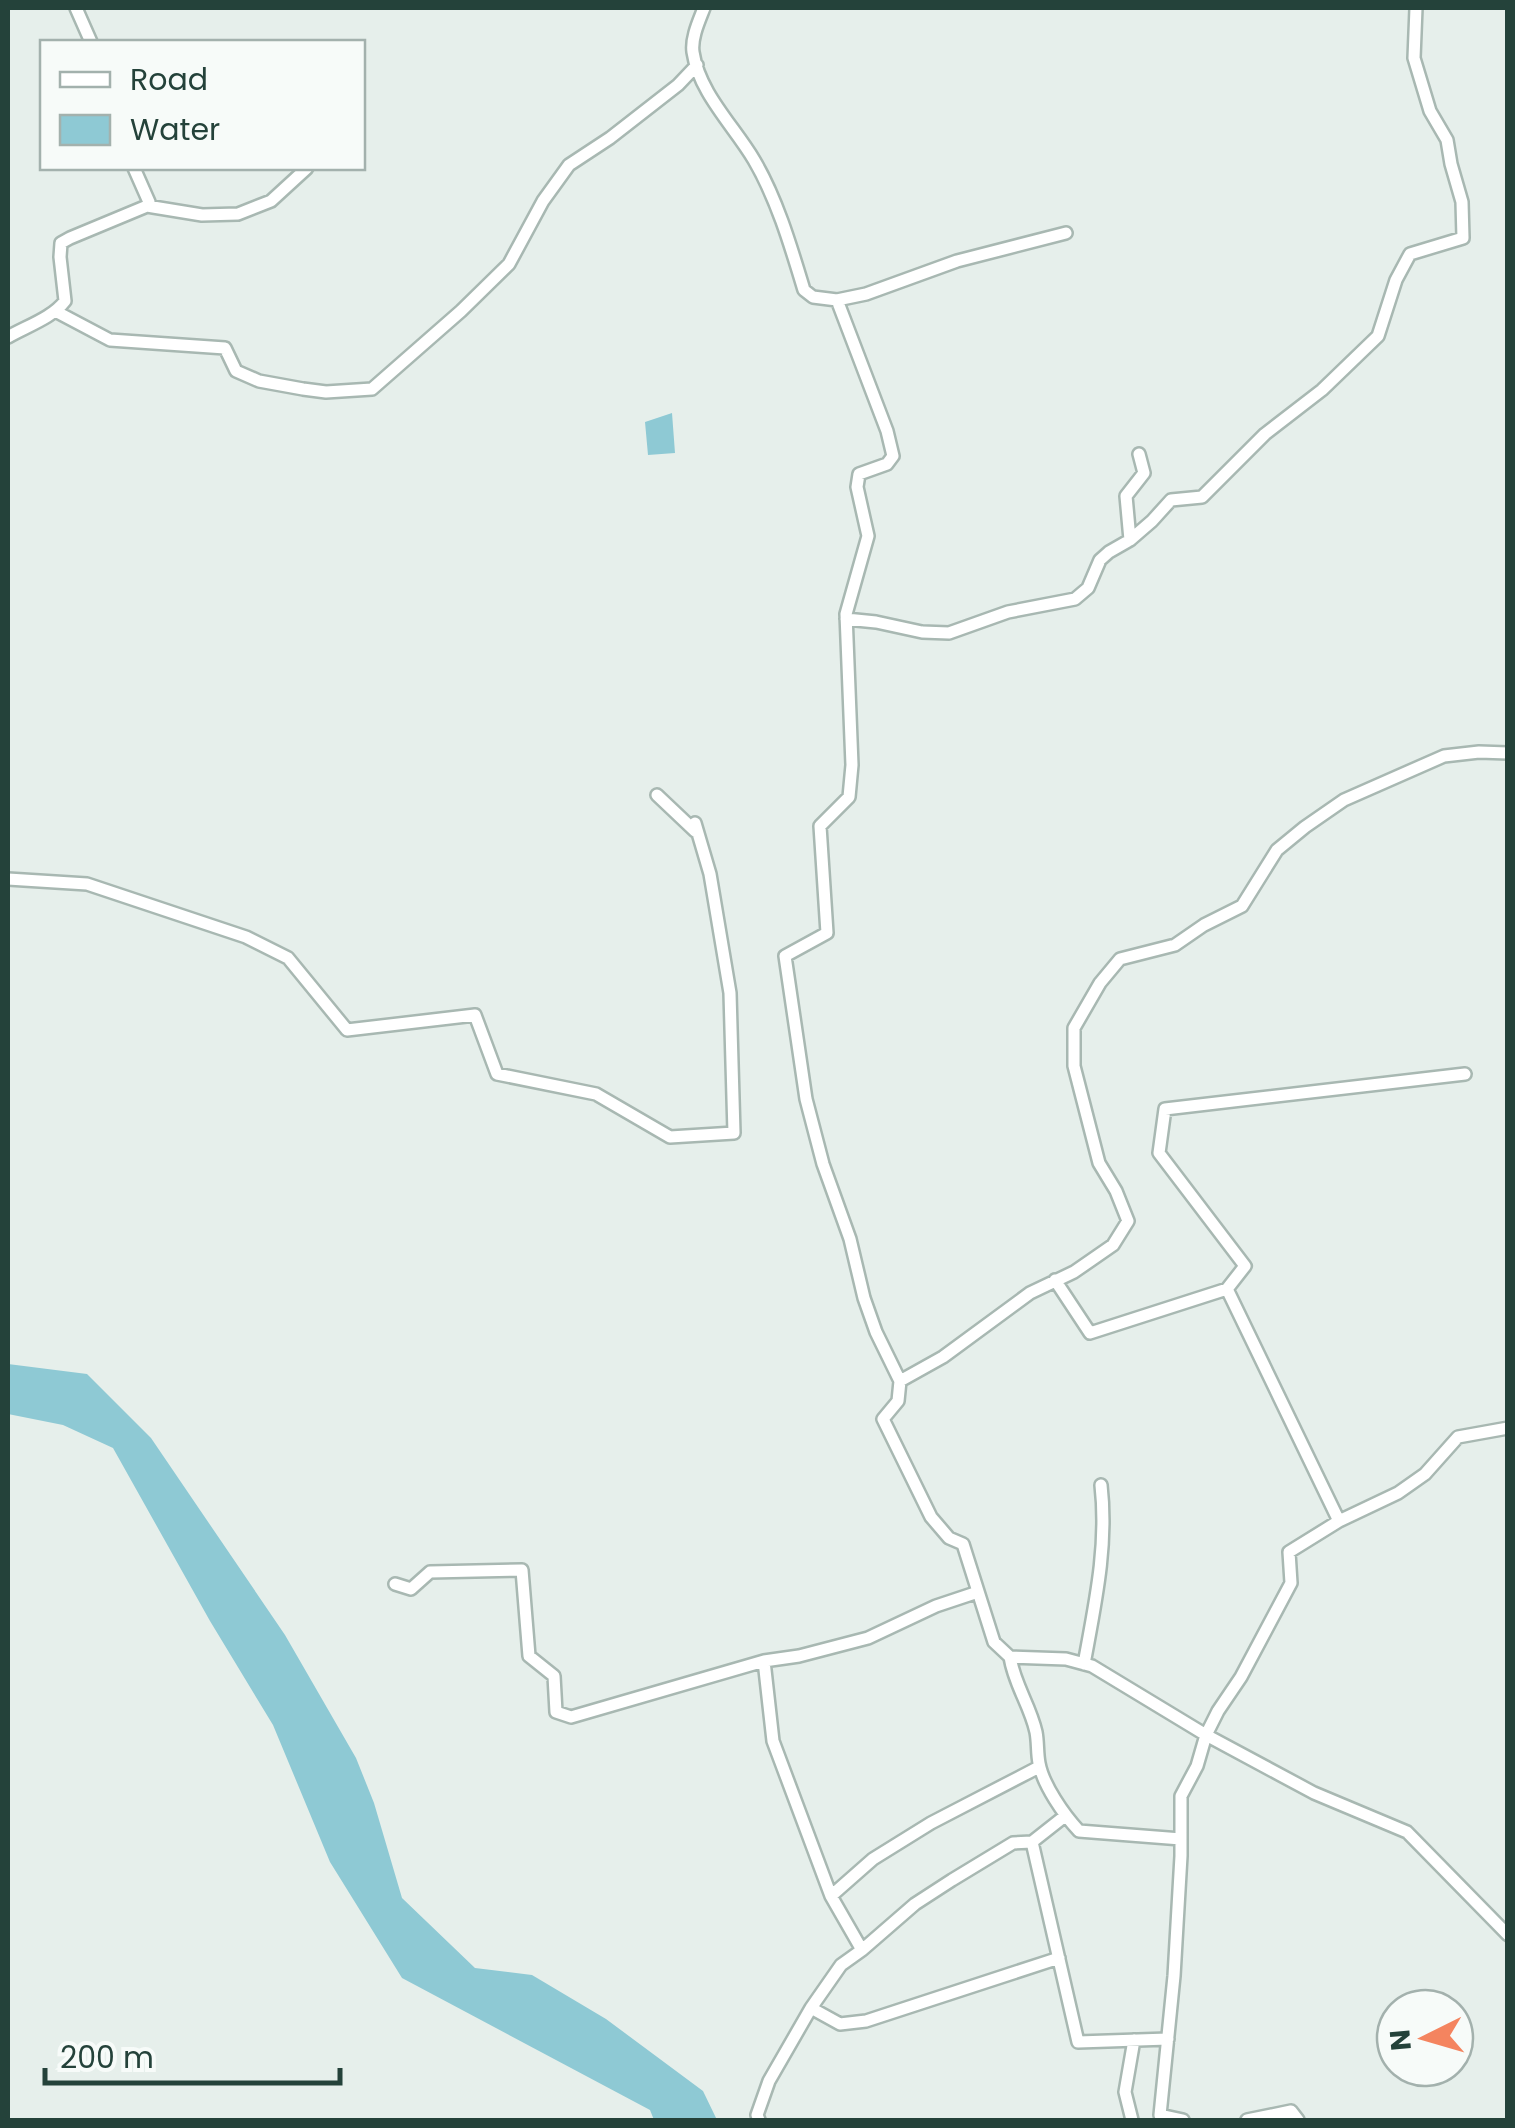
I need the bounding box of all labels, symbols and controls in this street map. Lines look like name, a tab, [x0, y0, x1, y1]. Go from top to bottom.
legend	[40, 40, 365, 170]
text: Road	[130, 58, 208, 101]
text: Water	[130, 108, 220, 151]
north arrow	[1375, 1988, 1475, 2088]
scale bar	[45, 2023, 340, 2085]
text: N	[1380, 2028, 1421, 2052]
text: 200 m	[60, 2036, 154, 2079]

